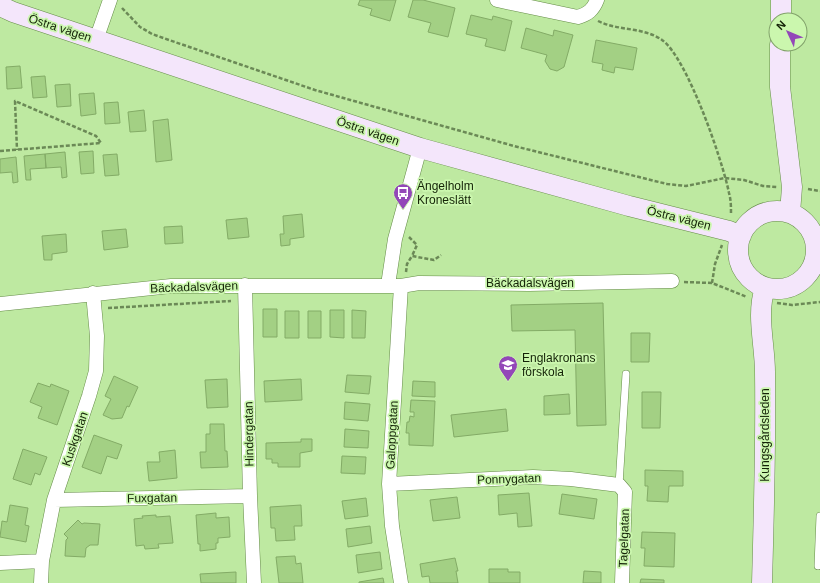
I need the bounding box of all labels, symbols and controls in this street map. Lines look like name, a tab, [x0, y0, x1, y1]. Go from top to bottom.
street label: Östra vägen	[27, 11, 93, 45]
north arrow	[768, 12, 808, 52]
text: N	[774, 18, 788, 32]
street label: Östra vägen	[335, 114, 401, 148]
place label: Ängelholm Kroneslätt	[417, 179, 474, 207]
bus stop icon: Ängelholm Kroneslätt	[392, 182, 414, 210]
street label: Östra vägen	[646, 203, 712, 233]
street label: Bäckadalsvägen	[486, 276, 574, 290]
street label: Bäckadalsvägen	[150, 278, 238, 296]
place label: Englakronans förskola	[522, 351, 595, 379]
school or university icon: Englakronans förskola	[497, 354, 519, 382]
street label: Kungsgårdsleden	[758, 388, 772, 482]
street label: Galoppgatan	[383, 400, 401, 470]
street label: Hindergatan	[241, 401, 257, 467]
street label: Kuskgatan	[59, 410, 91, 468]
street label: Ponnygatan	[477, 471, 541, 487]
street label: Fuxgatan	[127, 491, 177, 505]
street label: Tagelgatan	[616, 508, 632, 568]

